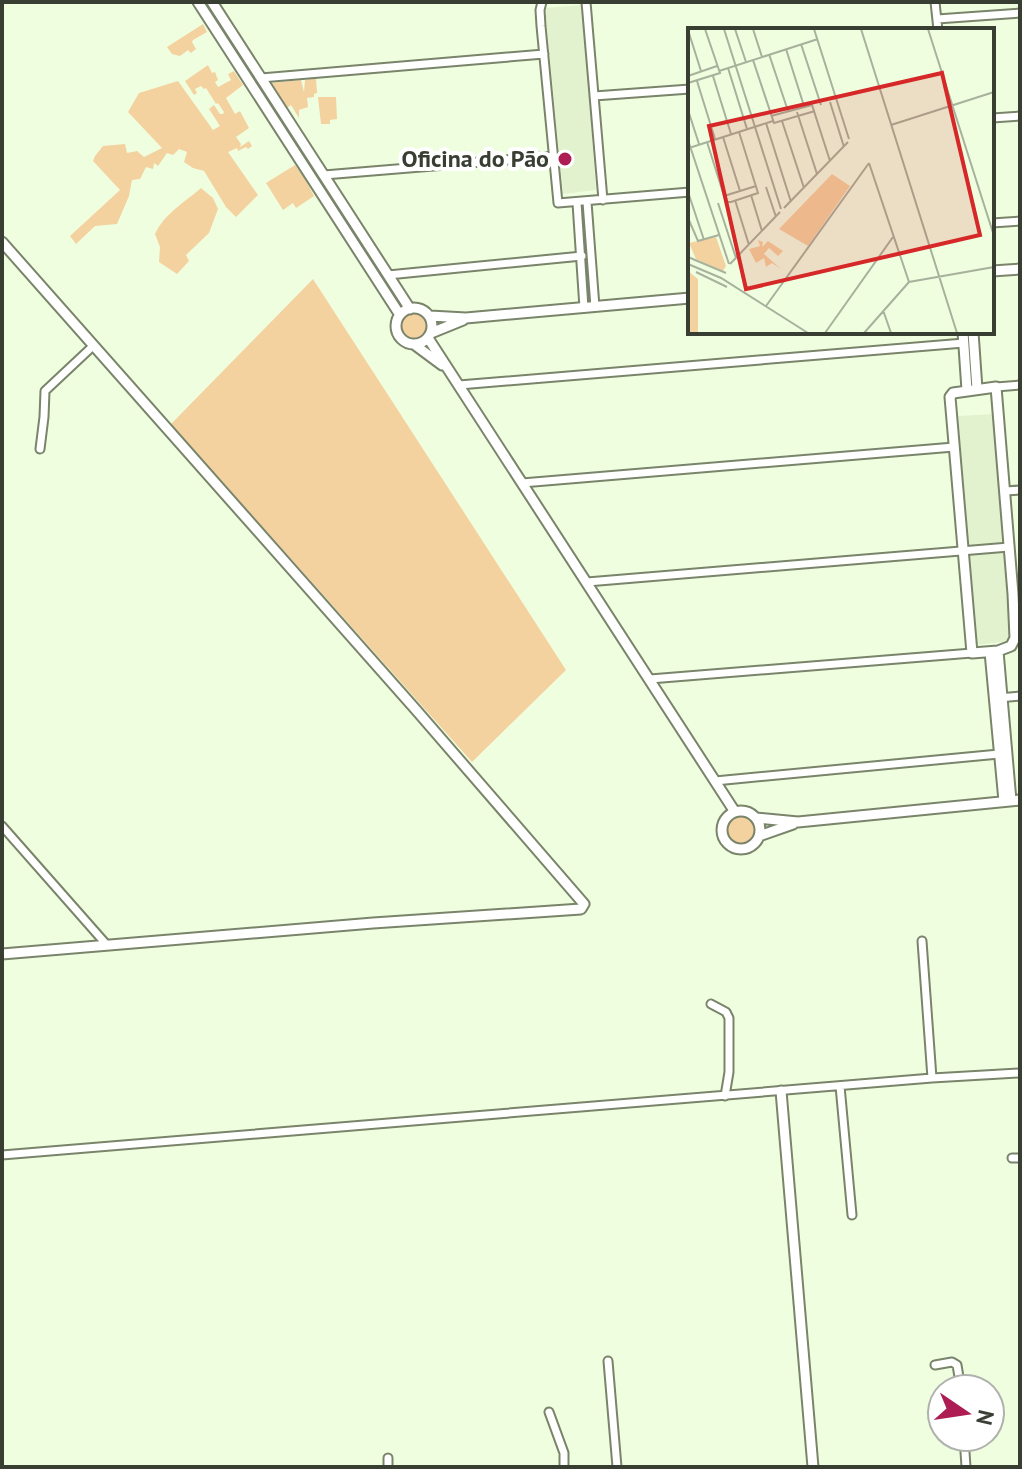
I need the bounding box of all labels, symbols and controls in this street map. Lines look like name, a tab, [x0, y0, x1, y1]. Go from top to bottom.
inset map	[688, 28, 994, 334]
place label: Oficina do Pão	[402, 143, 549, 174]
marker: Oficina do Pão	[556, 150, 574, 168]
north arrow	[926, 1373, 1006, 1453]
text: N	[970, 1407, 1001, 1428]

